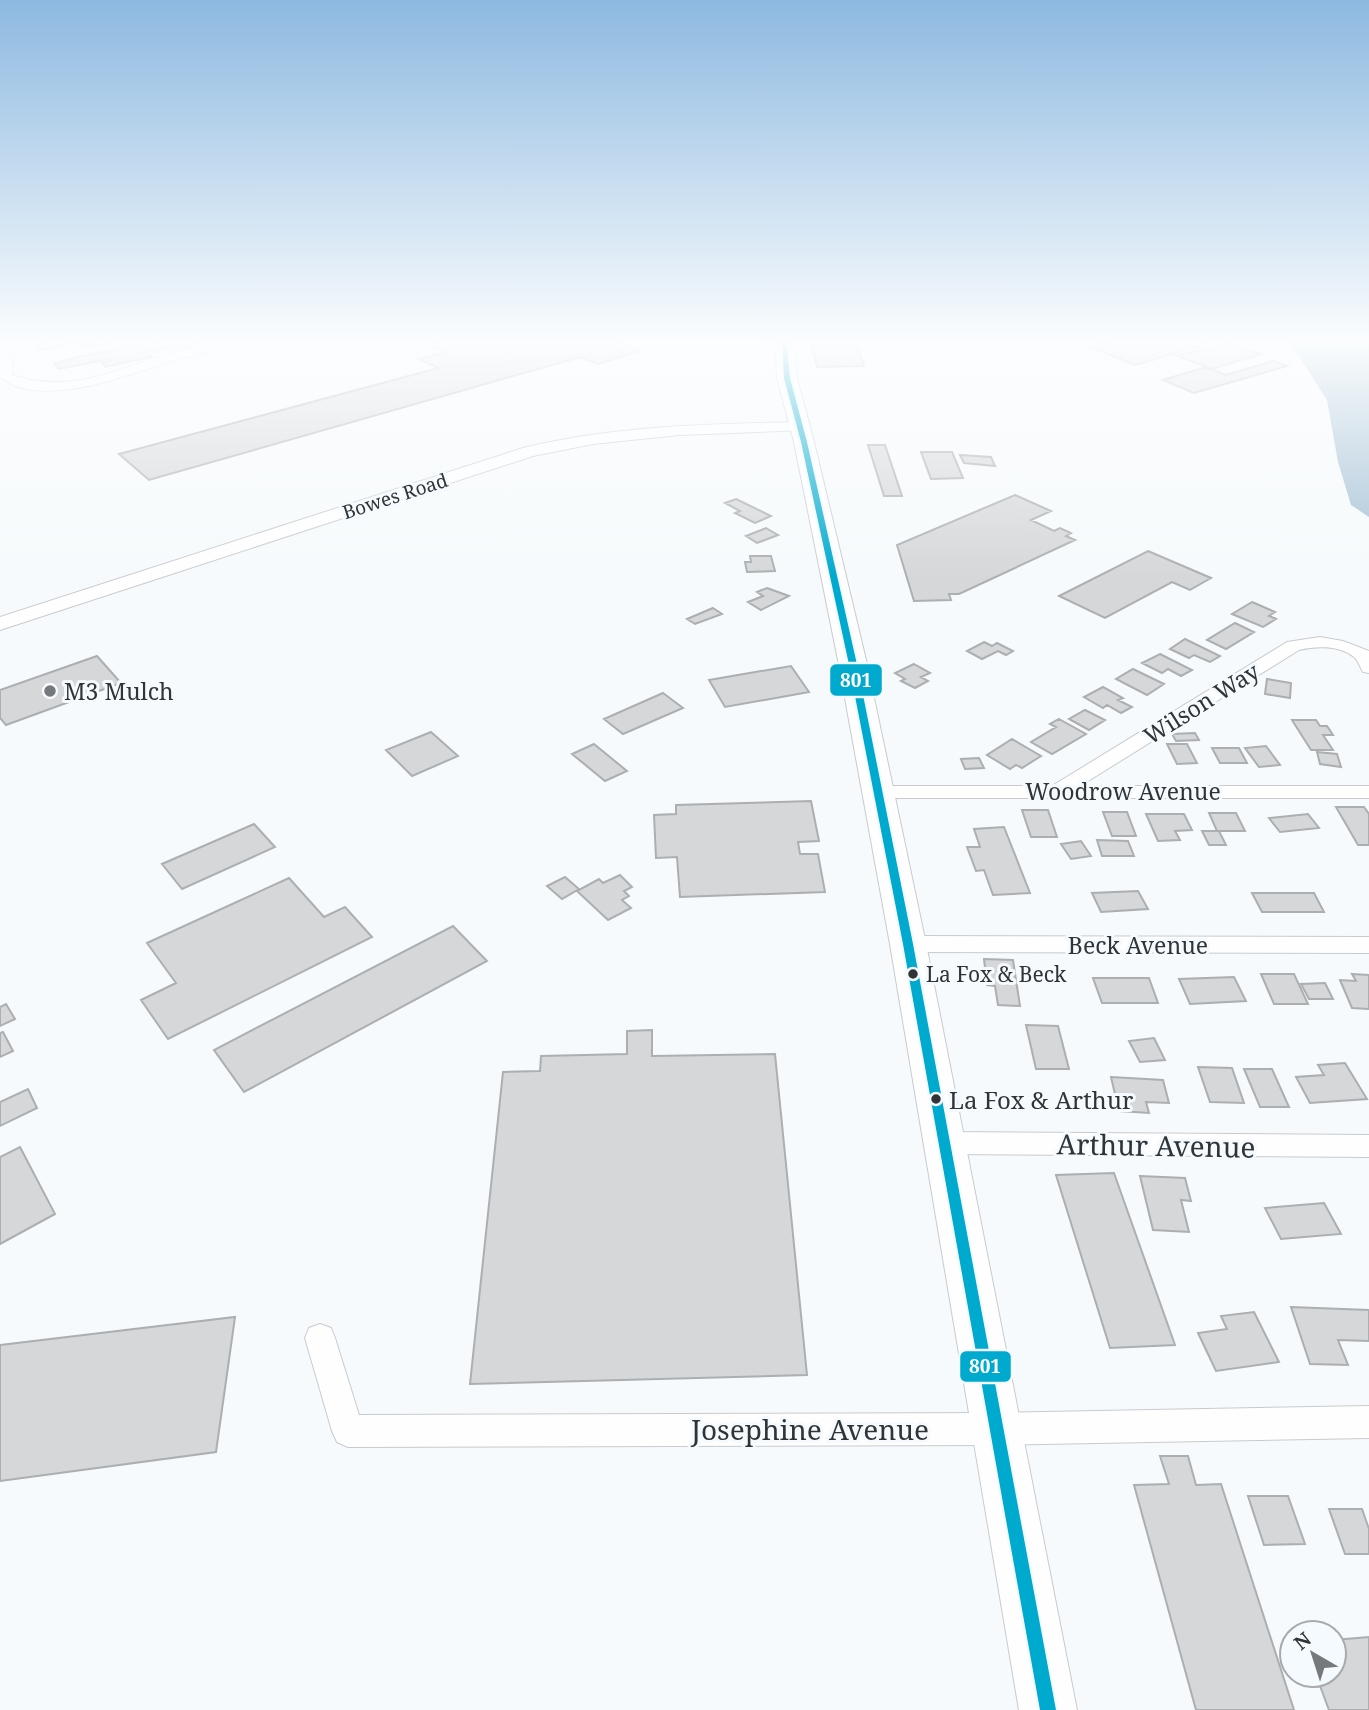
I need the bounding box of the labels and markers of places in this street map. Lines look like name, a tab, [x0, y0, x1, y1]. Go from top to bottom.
place label: M3 Mulch	[64, 675, 174, 707]
marker: M3 Mulch	[42, 683, 58, 699]
place label: La Fox & Beck	[926, 960, 1067, 988]
marker: La Fox & Beck	[906, 967, 920, 981]
place label: La Fox & Arthur	[949, 1083, 1133, 1116]
marker: La Fox & Arthur	[929, 1092, 943, 1106]

